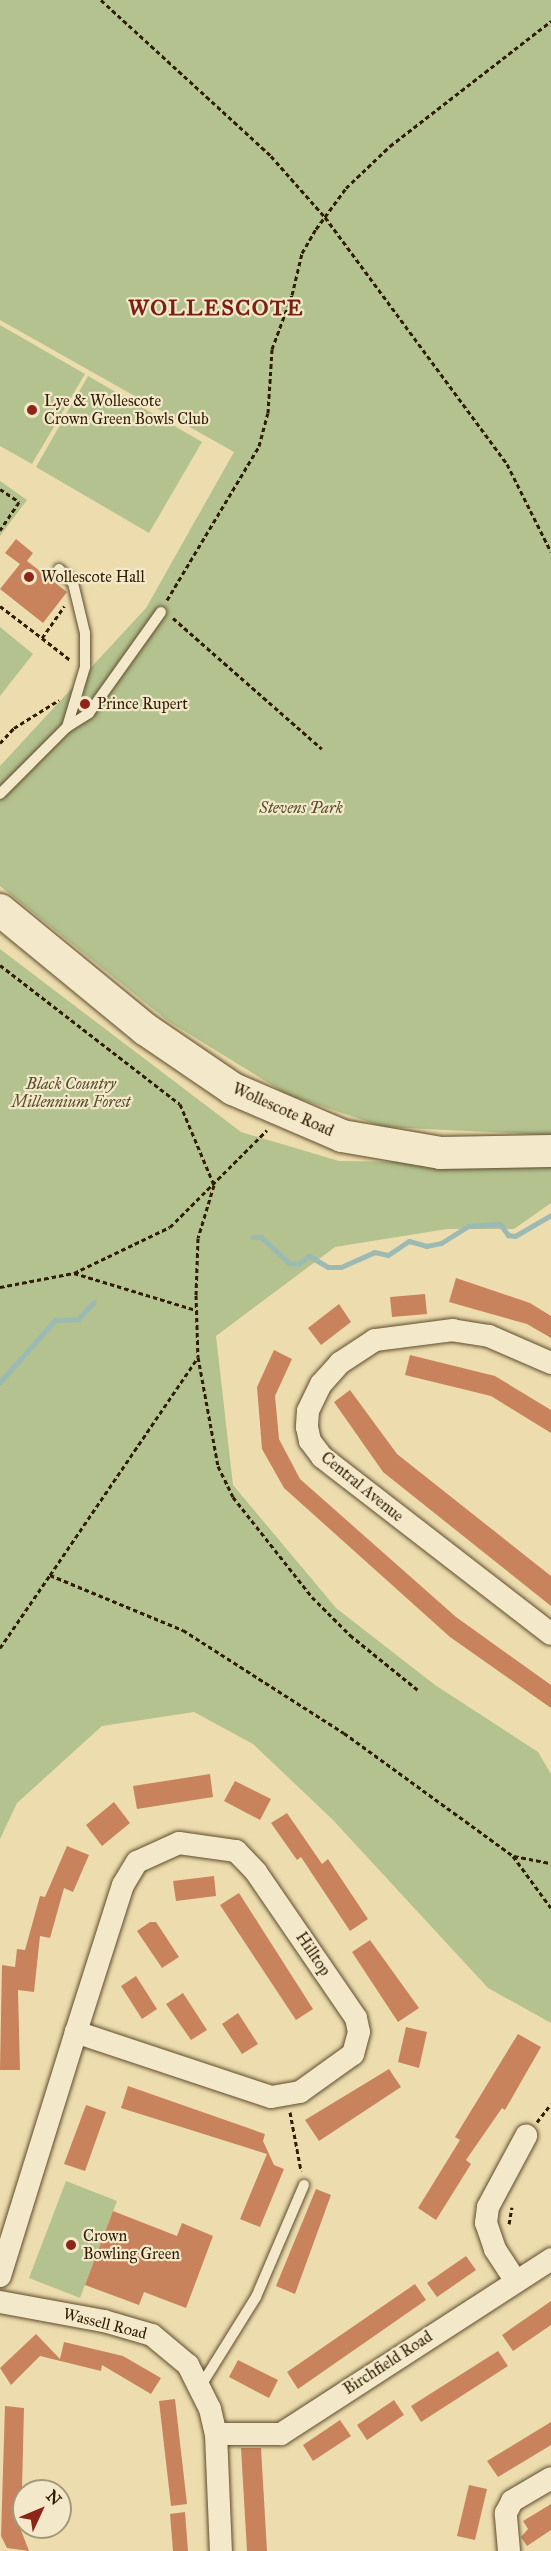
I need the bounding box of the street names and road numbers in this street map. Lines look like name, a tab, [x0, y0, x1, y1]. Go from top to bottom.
street label: Wollescote Road	[230, 1079, 336, 1141]
street label: Central Avenue	[317, 1448, 407, 1526]
street label: Hilltop	[291, 1928, 335, 1980]
street label: Wassell Road	[61, 2304, 149, 2344]
street label: Birchfield Road	[340, 2327, 436, 2399]

